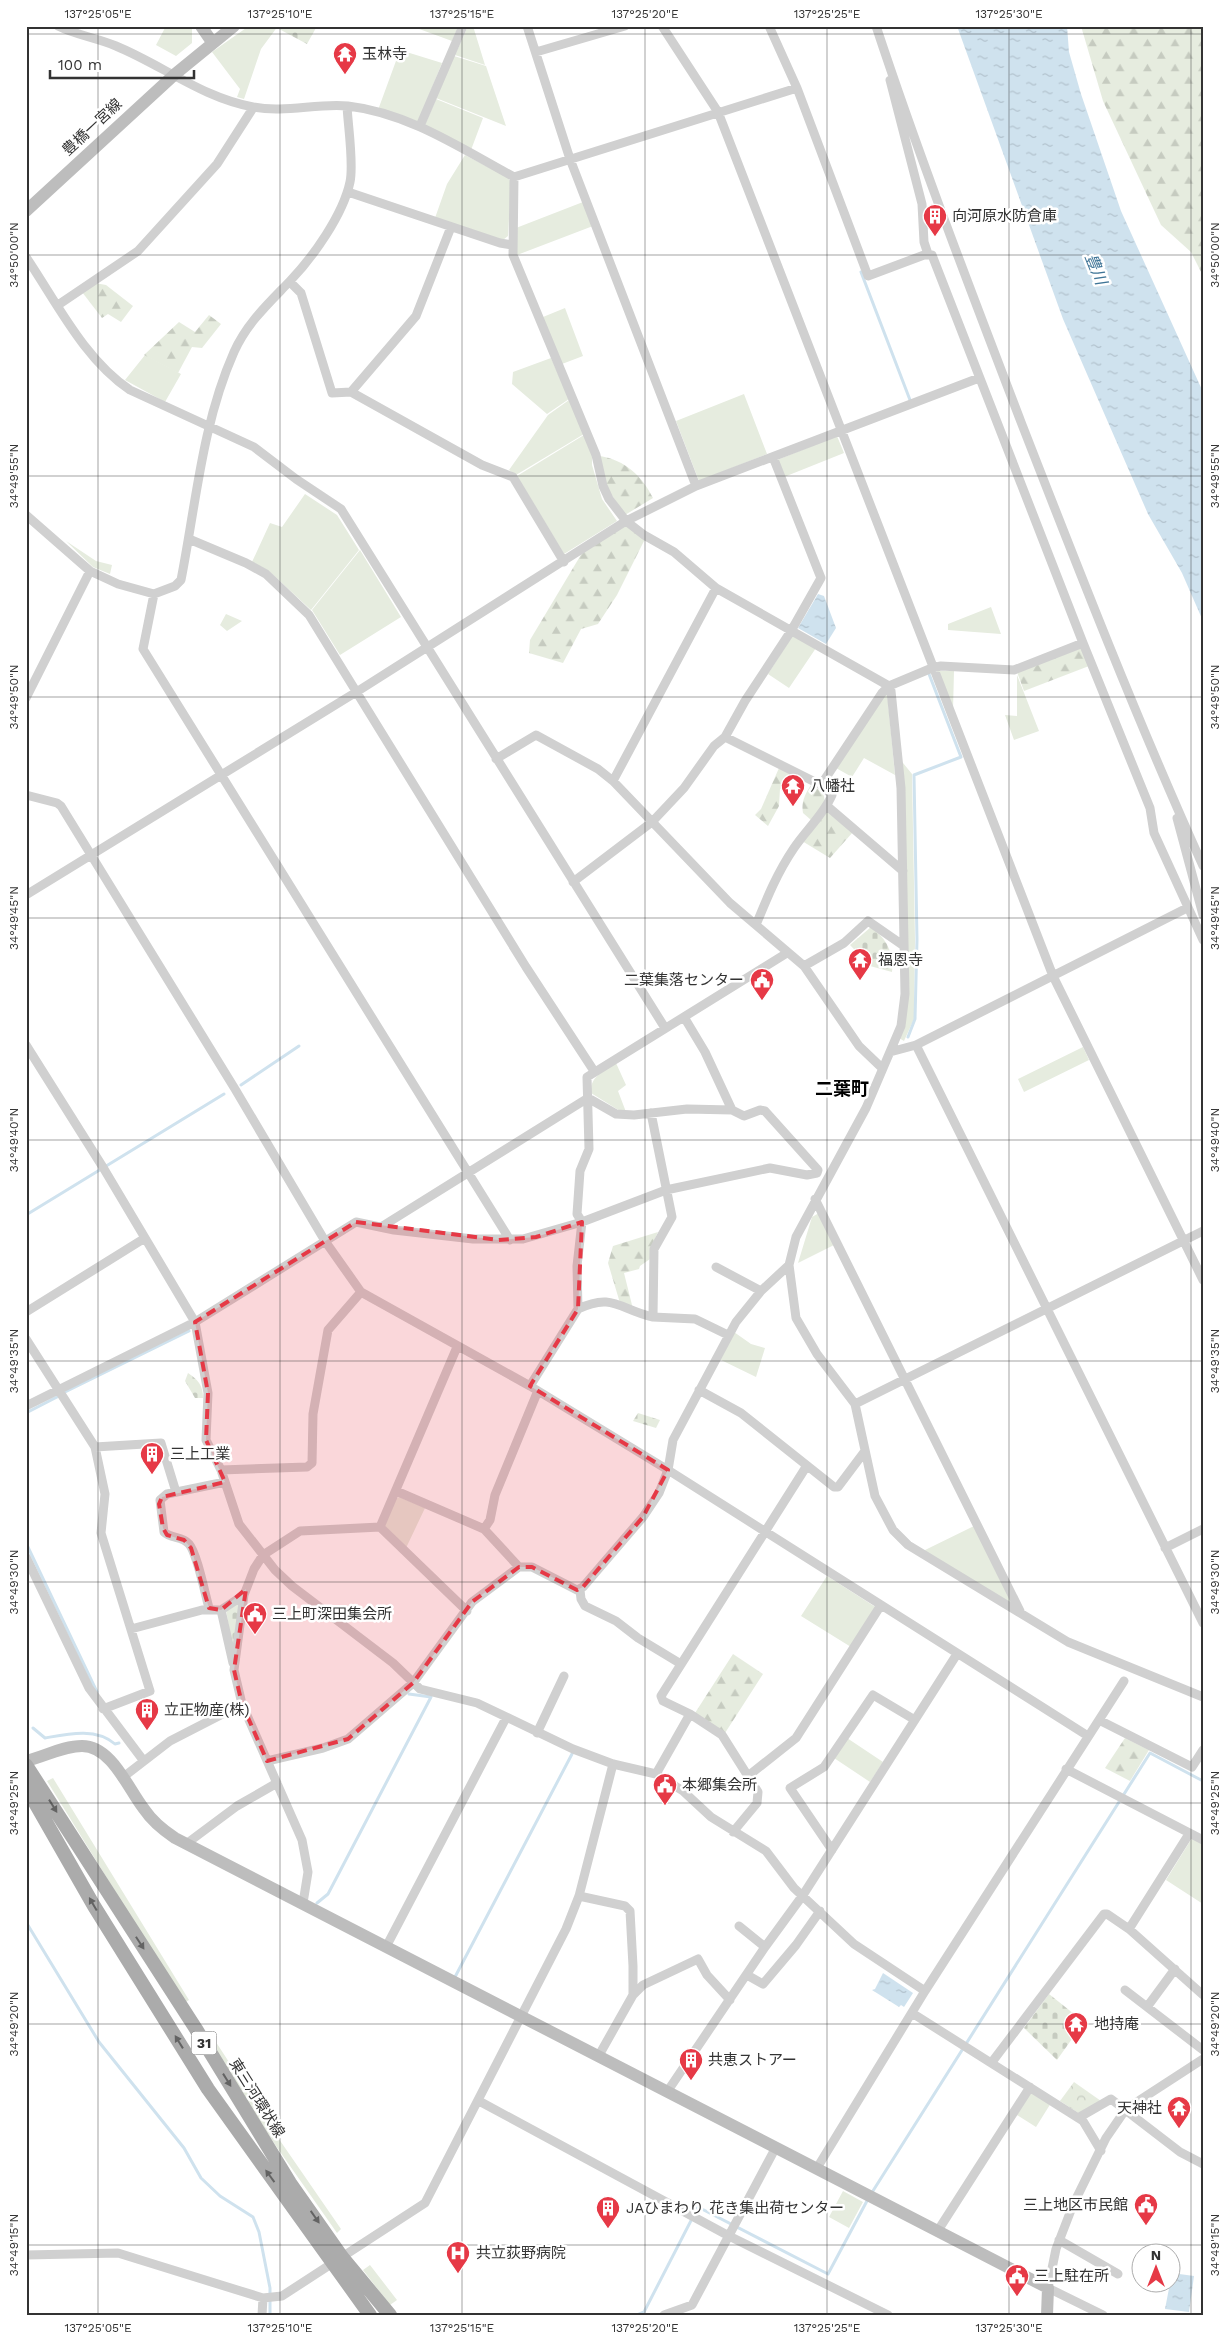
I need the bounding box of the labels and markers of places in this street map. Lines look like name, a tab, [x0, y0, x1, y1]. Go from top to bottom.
temple icon: 玉林寺	[332, 41, 358, 75]
place label: 玉林寺	[362, 45, 407, 63]
building icon: 向河原水防倉庫	[922, 203, 948, 237]
place label: 向河原水防倉庫	[952, 207, 1057, 225]
temple icon: 八幡社	[780, 773, 806, 807]
place label: 八幡社	[810, 777, 855, 795]
temple icon: 福恩寺	[847, 947, 873, 981]
place label: 福恩寺	[878, 951, 923, 969]
public building icon: 二葉集落センター	[749, 967, 775, 1001]
place label: 二葉集落センター	[624, 971, 744, 989]
building icon: 三上工業	[139, 1441, 165, 1475]
place label: 三上工業	[170, 1445, 230, 1463]
public building icon: 三上町深田集会所	[242, 1601, 268, 1635]
place label: 三上町深田集会所	[272, 1605, 392, 1623]
building icon: 立正物産(株)	[134, 1697, 160, 1731]
place label: 立正物産(株)	[164, 1701, 250, 1719]
public building icon: 本郷集会所	[652, 1772, 678, 1806]
place label: 本郷集会所	[682, 1776, 757, 1794]
temple icon: 地持庵	[1063, 2011, 1089, 2045]
place label: 地持庵	[1094, 2015, 1139, 2033]
building icon: 共恵ストアー	[678, 2047, 704, 2081]
place label: 共恵ストアー	[708, 2051, 797, 2069]
temple icon: 天神社	[1166, 2095, 1192, 2129]
place label: 天神社	[1117, 2099, 1162, 2117]
public building icon: 三上地区市民館	[1133, 2192, 1159, 2226]
building icon: JAひまわり 花き集出荷センター	[595, 2195, 621, 2229]
place label: 三上地区市民館	[1023, 2196, 1128, 2214]
place label: JAひまわり 花き集出荷センター	[626, 2199, 844, 2217]
hospital icon: 共立荻野病院	[445, 2240, 471, 2274]
place label: 共立荻野病院	[476, 2244, 566, 2262]
public building icon: 三上駐在所	[1004, 2263, 1030, 2297]
place label: 三上駐在所	[1034, 2267, 1109, 2285]

